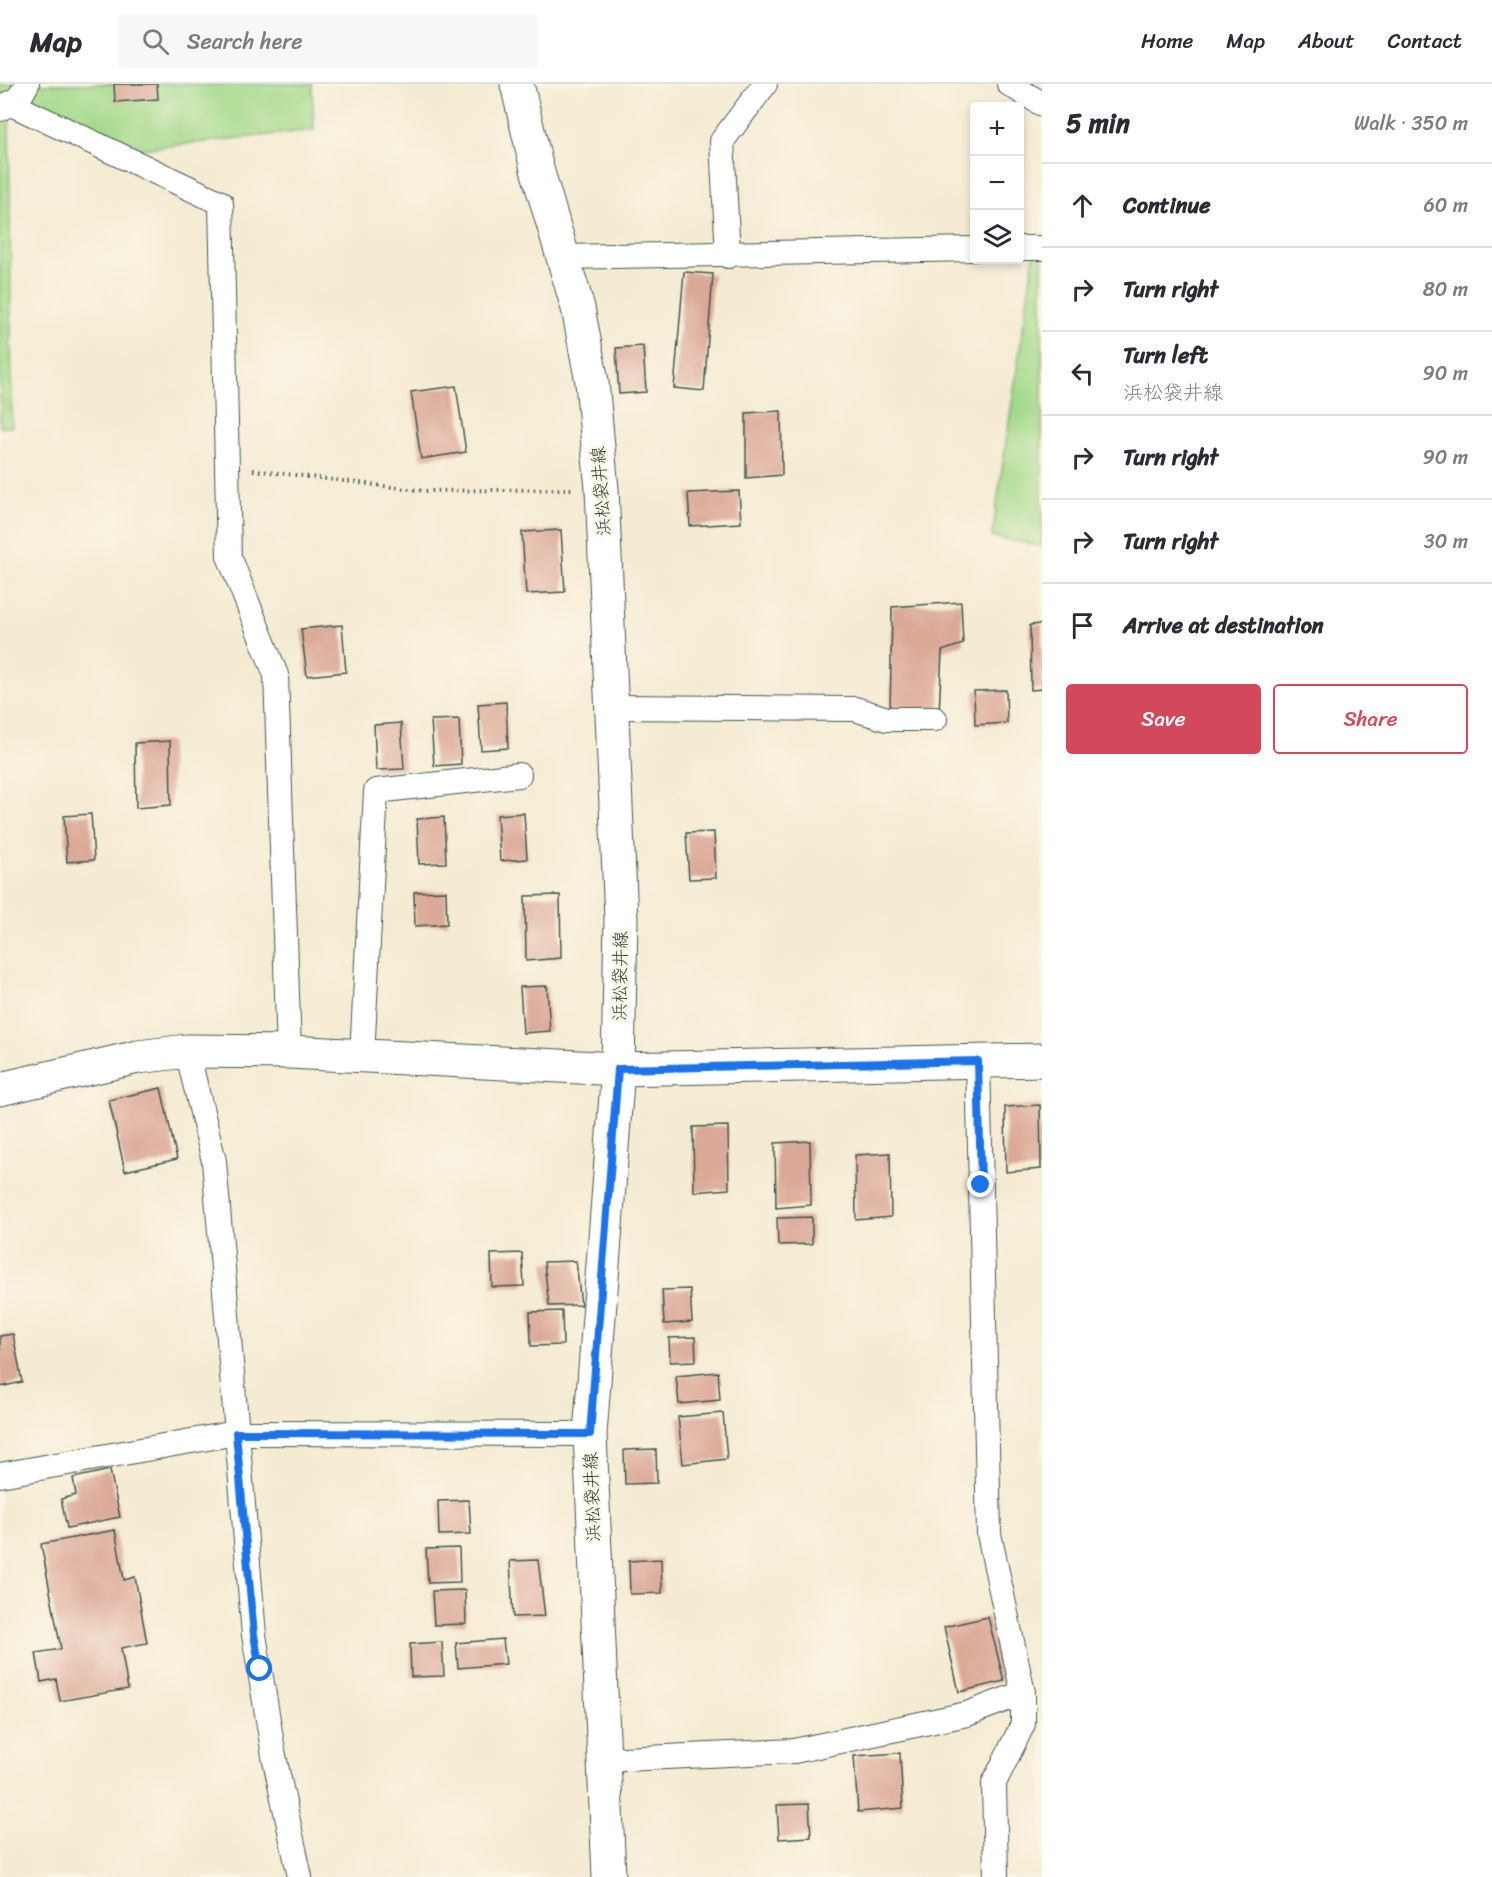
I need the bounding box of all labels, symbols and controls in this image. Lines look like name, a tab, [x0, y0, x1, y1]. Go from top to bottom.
search box	[118, 14, 538, 68]
text: Map	[30, 17, 82, 66]
text: Search here	[187, 22, 303, 61]
text: Home	[1141, 22, 1193, 60]
text: Map	[1226, 22, 1265, 60]
text: About	[1298, 22, 1355, 60]
text: Contact	[1388, 22, 1462, 60]
icon: search	[139, 25, 172, 58]
text: 5 min	[1066, 100, 1130, 146]
map controls	[970, 102, 1024, 264]
button: +	[970, 102, 1024, 156]
text: Walk · 350 m	[1354, 106, 1468, 141]
button: −	[970, 156, 1024, 210]
text: Continue	[1123, 186, 1211, 225]
text: 60 m	[1423, 188, 1468, 223]
icon: ahead	[1066, 189, 1099, 222]
button: layers	[970, 210, 1024, 264]
text: Turn right	[1123, 270, 1218, 309]
text: 80 m	[1423, 272, 1468, 307]
icon: right	[1066, 273, 1099, 306]
text: Turn left	[1123, 336, 1208, 375]
text: 90 m	[1423, 356, 1468, 391]
icon: left	[1066, 357, 1099, 390]
text: 浜松袋井線	[1123, 375, 1223, 410]
text: Turn right	[1123, 438, 1218, 477]
text: 90 m	[1423, 440, 1468, 475]
icon: right	[1066, 441, 1099, 474]
street label: 浜松袋井線	[582, 445, 620, 537]
text: Turn right	[1123, 522, 1218, 561]
text: 30 m	[1424, 524, 1468, 559]
icon: right	[1066, 525, 1099, 558]
text: Arrive at destination	[1123, 606, 1324, 645]
icon: arrive	[1066, 609, 1099, 642]
button: Save	[1066, 684, 1261, 754]
button: Share	[1273, 684, 1468, 754]
street label: 浜松袋井線	[603, 931, 637, 1021]
route end	[967, 1171, 993, 1197]
street label: 浜松袋井線	[574, 1451, 610, 1543]
route start	[246, 1655, 272, 1681]

